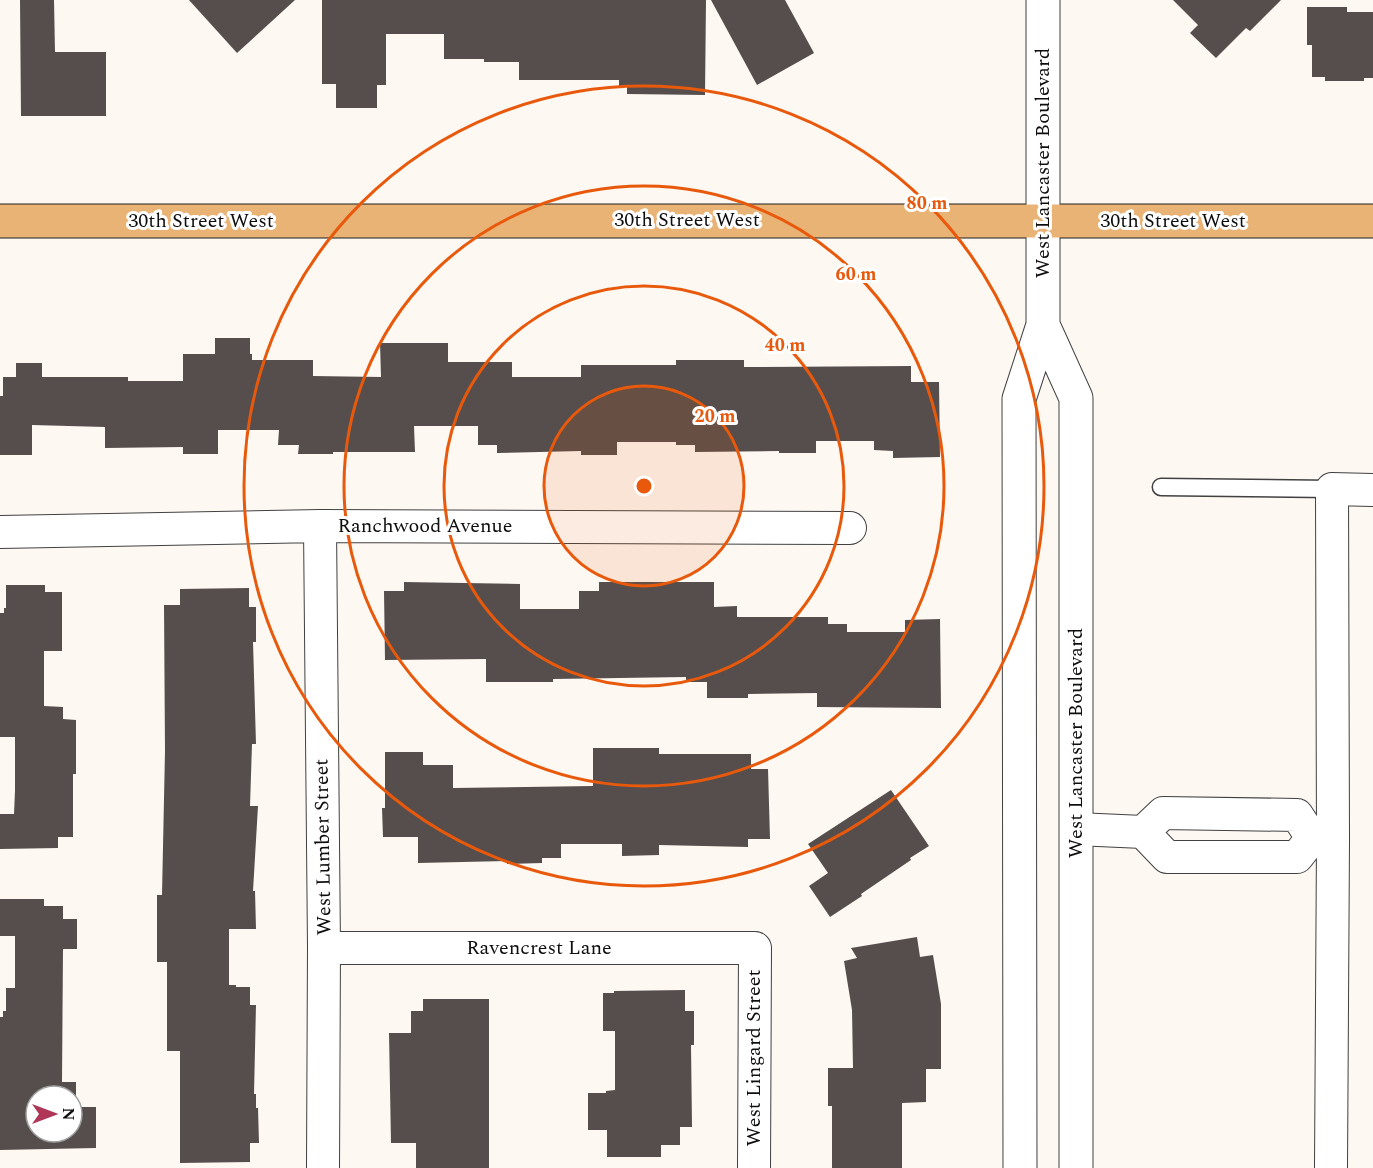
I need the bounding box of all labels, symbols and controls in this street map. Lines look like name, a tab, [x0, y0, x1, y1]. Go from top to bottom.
street label: West Lancaster Boulevard	[1028, 48, 1058, 278]
text: 80 m	[907, 190, 947, 217]
street label: 30th Street West	[614, 205, 760, 235]
street label: 30th Street West	[128, 206, 274, 236]
street label: 30th Street West	[1100, 206, 1246, 236]
text: 60 m	[836, 261, 876, 288]
text: 40 m	[765, 332, 805, 359]
text: 20 m	[695, 403, 735, 430]
centre of rings	[634, 476, 654, 496]
street label: Ranchwood Avenue	[338, 511, 512, 541]
street label: West Lancaster Boulevard	[1061, 628, 1091, 858]
street label: West Lumber Street	[306, 758, 340, 936]
street label: Ravencrest Lane	[466, 933, 612, 963]
street label: West Lingard Street	[739, 970, 769, 1146]
north arrow	[24, 1084, 84, 1144]
text: N	[56, 1107, 80, 1121]

